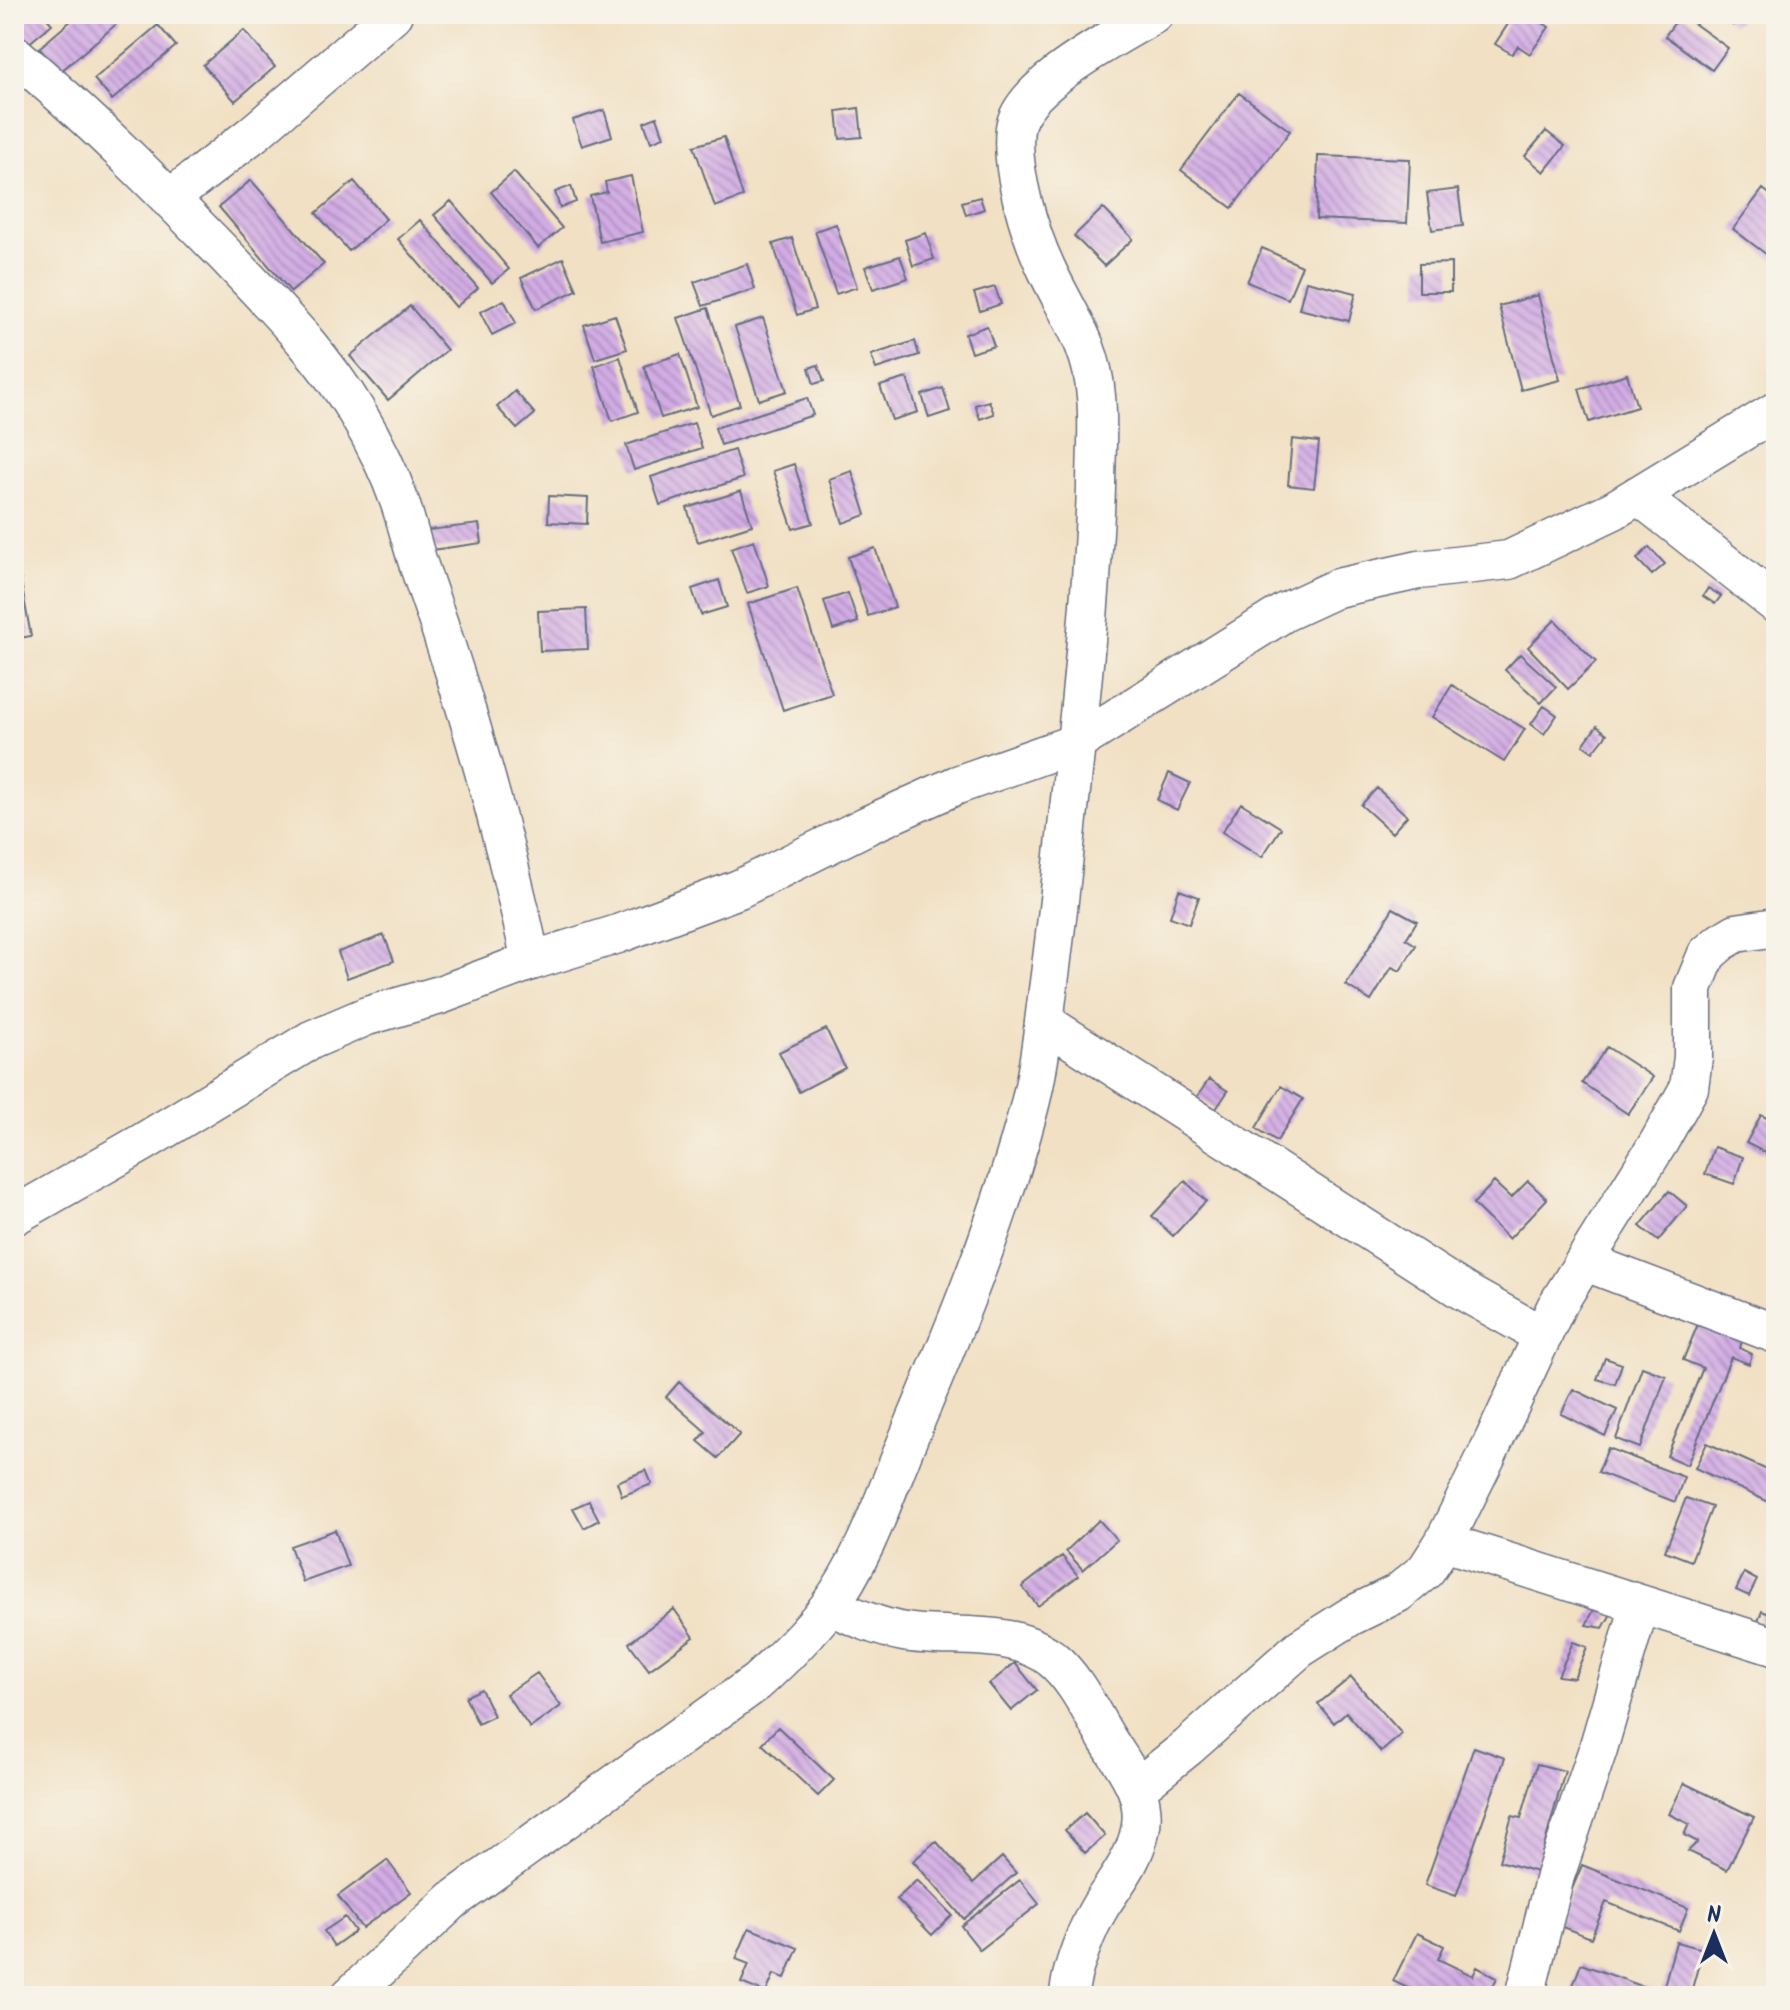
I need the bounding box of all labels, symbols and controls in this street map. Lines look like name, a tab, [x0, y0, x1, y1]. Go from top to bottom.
north arrow	[1674, 1894, 1754, 1974]
text: N	[1707, 1899, 1721, 1934]

